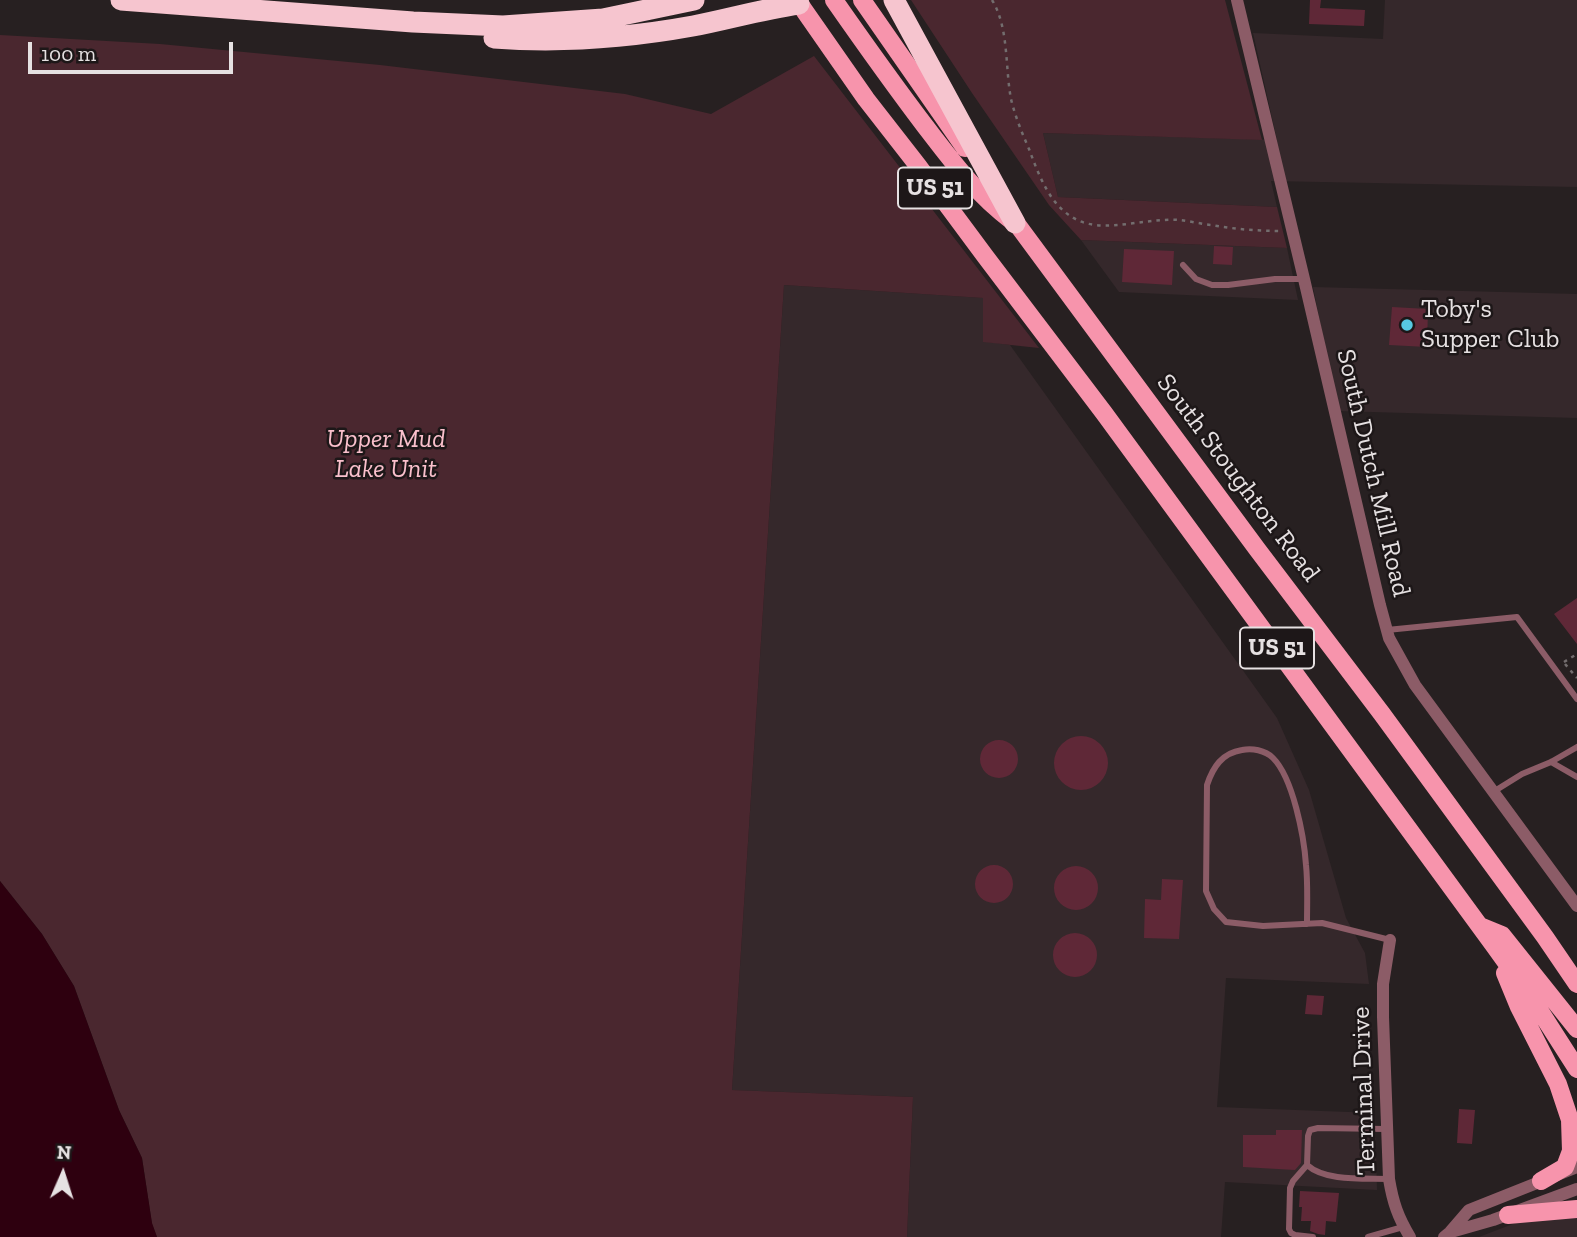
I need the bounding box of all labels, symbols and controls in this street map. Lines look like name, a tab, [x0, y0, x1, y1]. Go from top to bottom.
scale bar	[32, 28, 236, 72]
text: 100 m	[41, 41, 96, 66]
road number: US 51	[898, 168, 972, 208]
place label: Toby's Supper Club	[1421, 294, 1559, 356]
marker: Toby's Supper Club	[1399, 317, 1415, 333]
street label: South Dutch Mill Road	[1329, 346, 1417, 600]
street label: South Stoughton Road	[1150, 368, 1326, 588]
park label: Upper Mud Lake Unit	[326, 424, 446, 486]
road number: US 51	[1240, 628, 1314, 668]
street label: Terminal Drive	[1345, 1006, 1383, 1176]
north arrow	[28, 1139, 98, 1209]
text: N	[56, 1141, 72, 1164]

